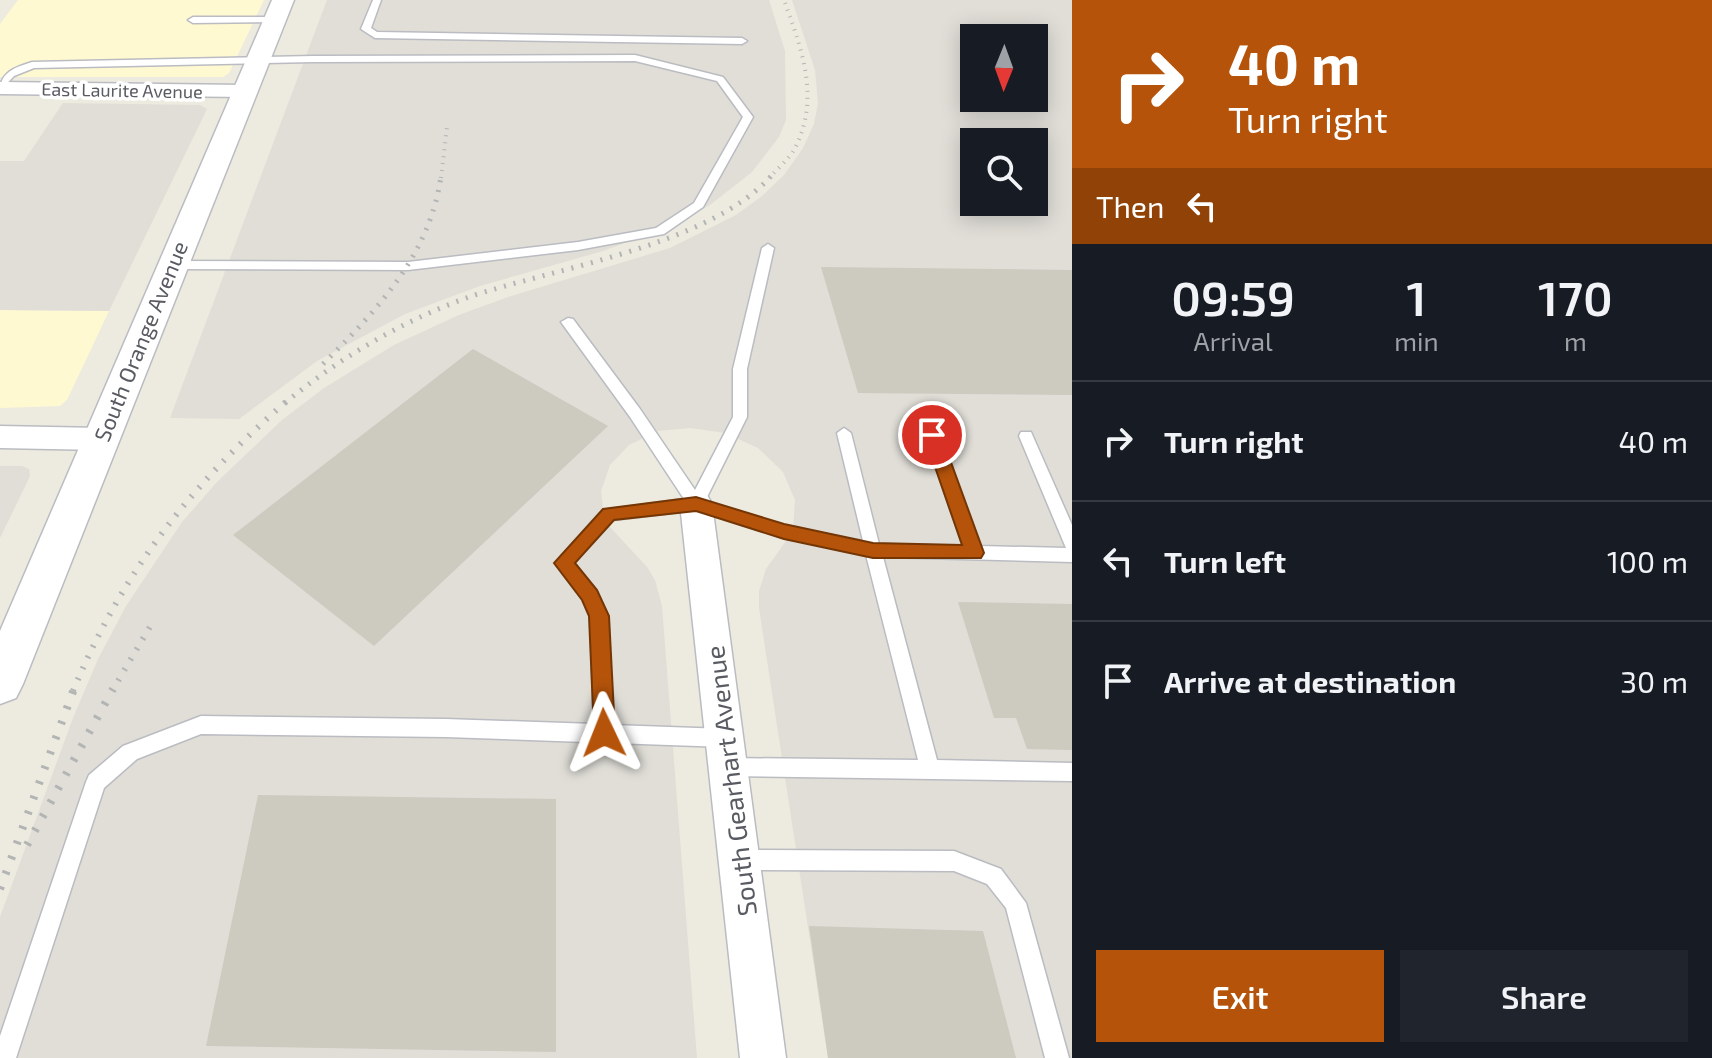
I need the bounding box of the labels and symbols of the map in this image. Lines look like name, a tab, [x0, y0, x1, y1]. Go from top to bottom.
north arrow	[960, 24, 1048, 112]
street label: East Laurite Avenue	[41, 78, 203, 102]
street label: South Orange Avenue	[88, 237, 192, 445]
pin	[898, 401, 966, 469]
street label: South Gearhart Avenue	[698, 644, 762, 918]
position arrow	[562, 691, 646, 775]

